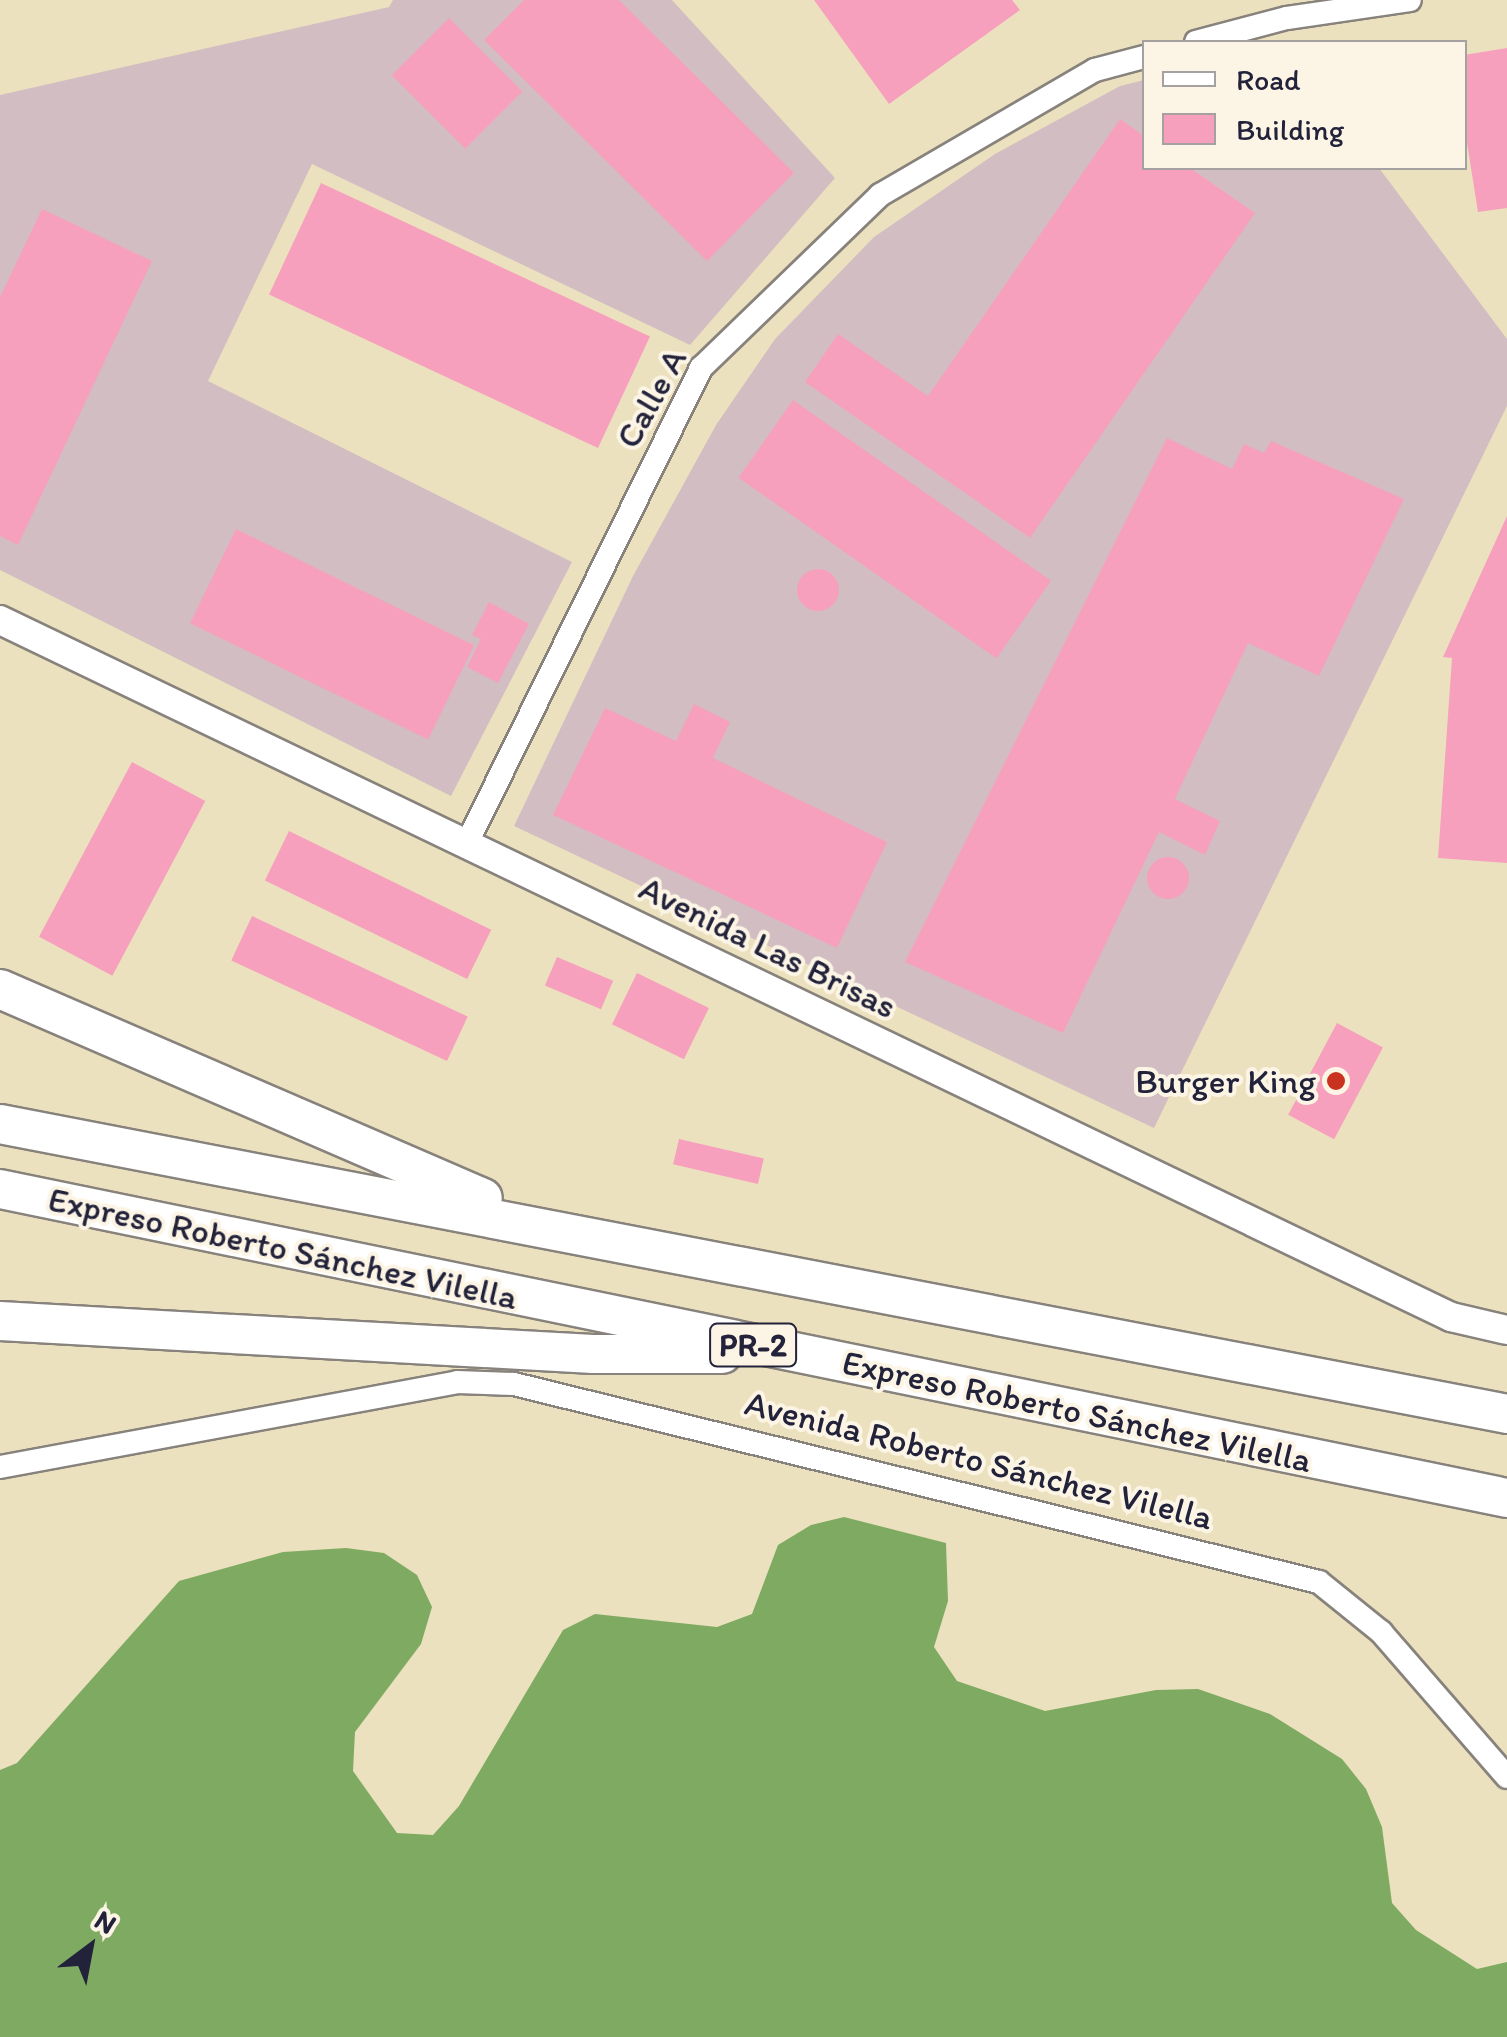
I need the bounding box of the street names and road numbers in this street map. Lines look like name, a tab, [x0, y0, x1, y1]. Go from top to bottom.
street label: Calle A	[607, 341, 695, 455]
street label: Avenida Las Brisas	[633, 867, 903, 1027]
street label: Expreso Roberto Sánchez Vilella	[45, 1178, 521, 1318]
road number: PR-2	[708, 1318, 798, 1372]
street label: Expreso Roberto Sánchez Vilella	[839, 1341, 1315, 1481]
street label: Avenida Roberto Sánchez Vilella	[741, 1382, 1217, 1538]

